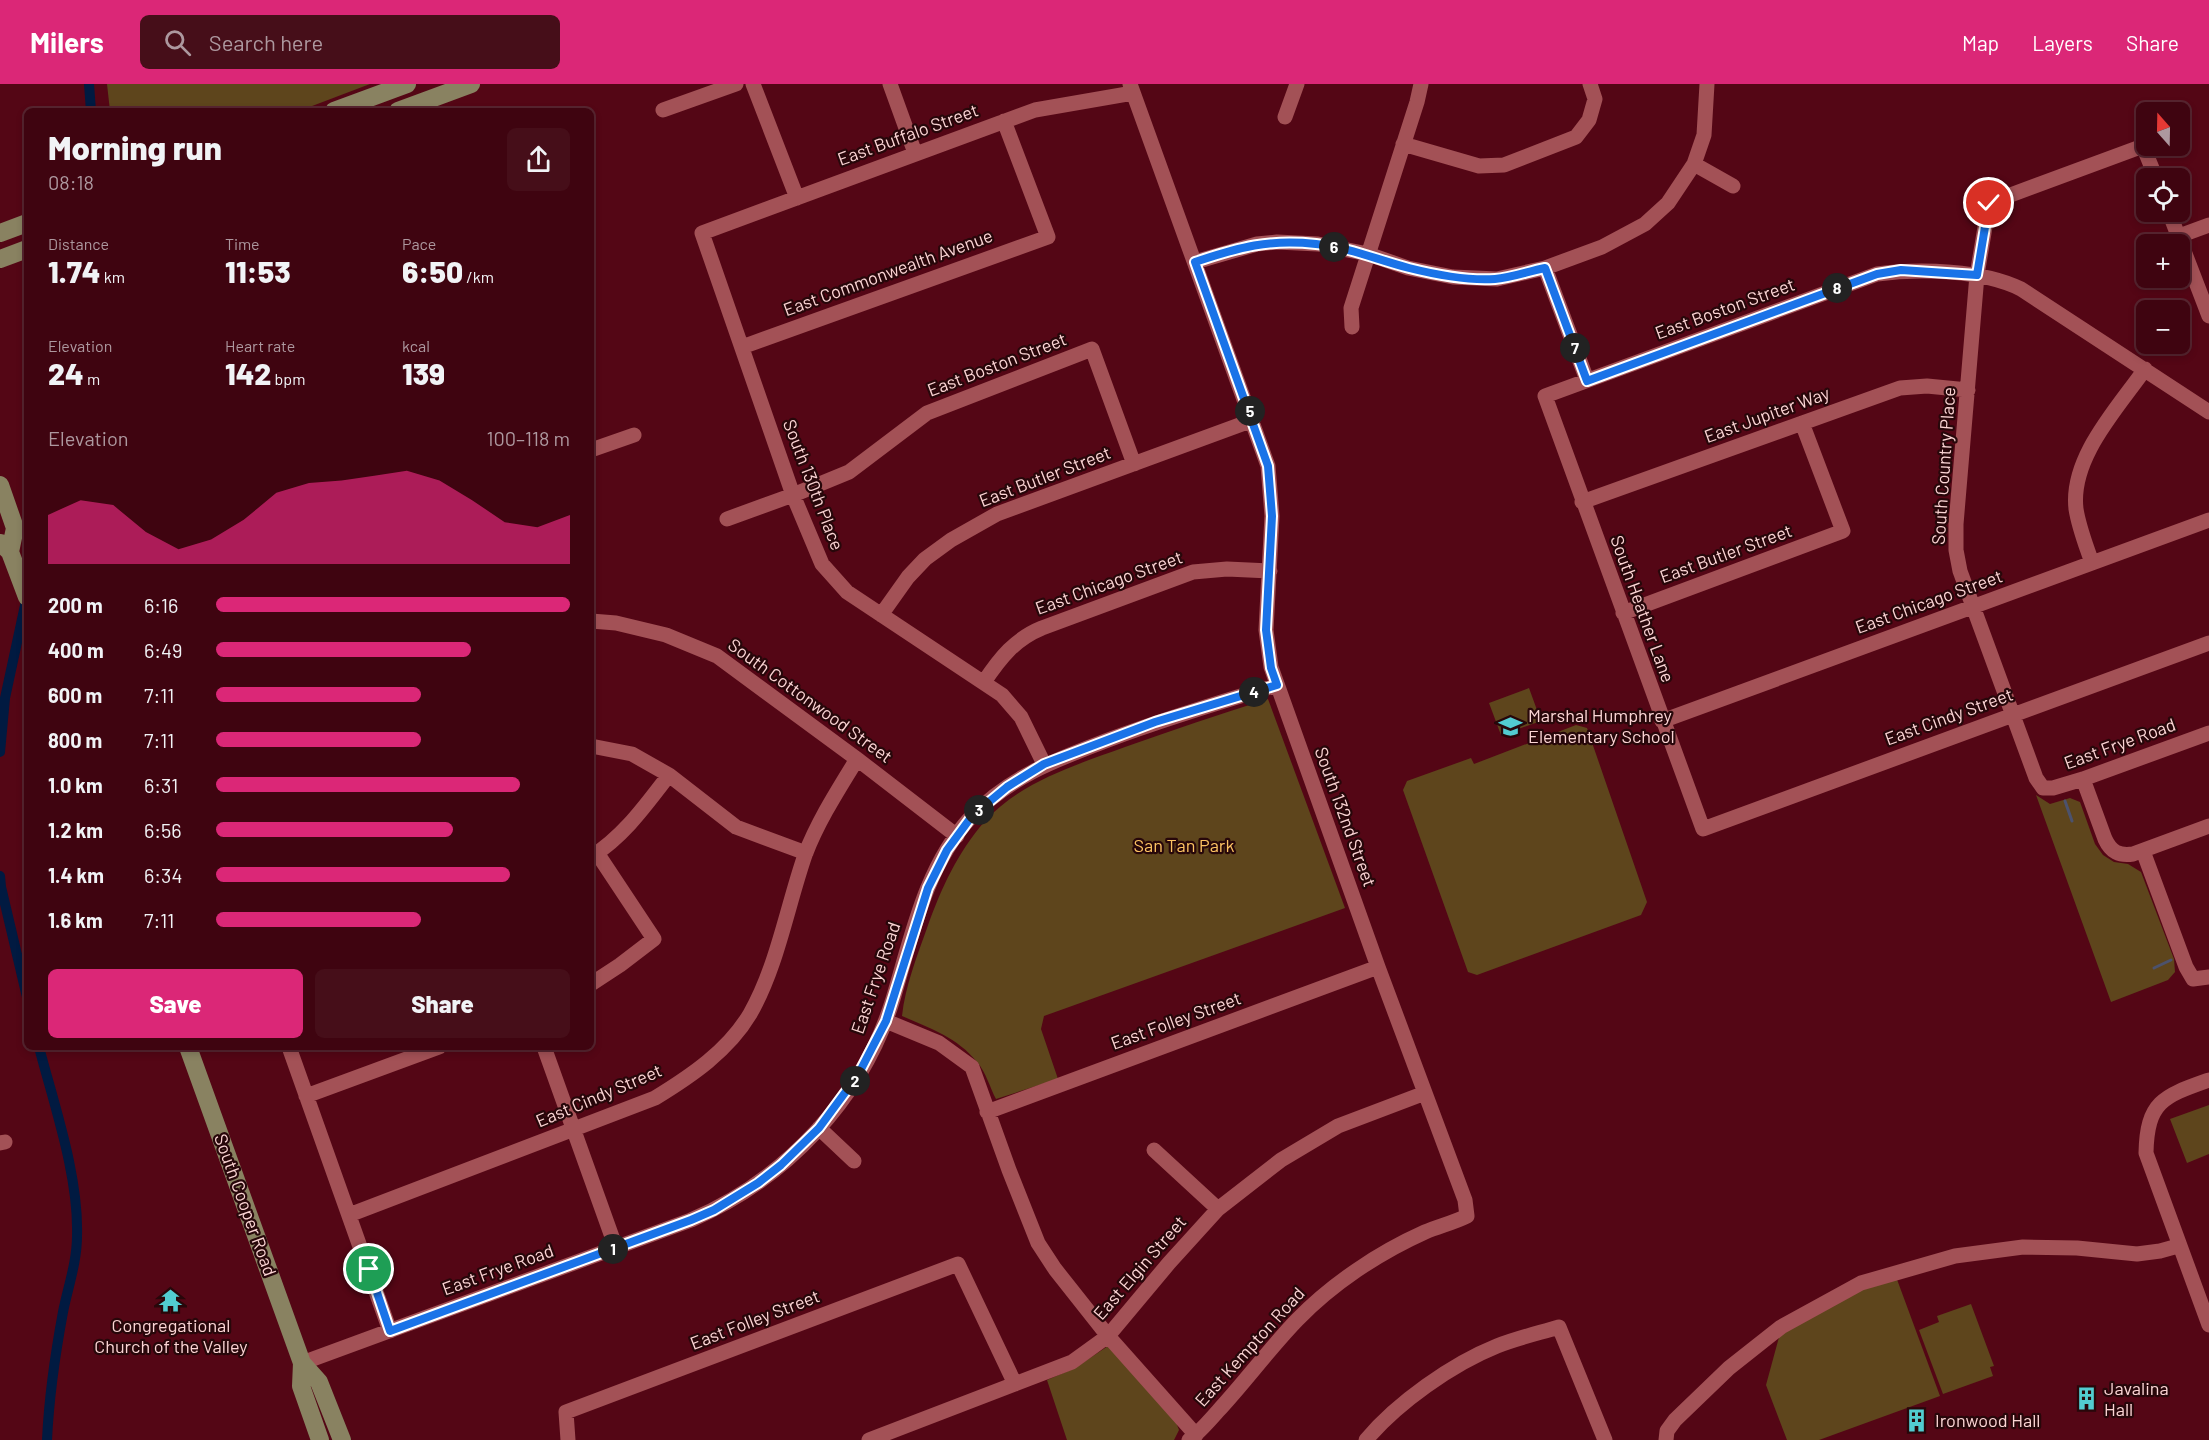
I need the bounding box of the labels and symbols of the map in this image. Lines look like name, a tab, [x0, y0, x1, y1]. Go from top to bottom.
street label: East Buffalo Street	[834, 98, 981, 170]
north arrow	[2136, 102, 2190, 156]
pin	[1963, 177, 2014, 228]
street label: East Commonwealth Avenue	[780, 224, 995, 320]
pin: 6	[1319, 232, 1349, 262]
street label: East Boston Street	[1652, 273, 1798, 344]
pin: 8	[1822, 273, 1852, 303]
street label: East Boston Street	[924, 327, 1069, 401]
pin: 7	[1560, 333, 1590, 363]
street label: East Jupiter Way	[1701, 381, 1832, 447]
street label: South Country Place	[1927, 386, 1959, 546]
pin: 5	[1235, 396, 1265, 426]
street label: South 130th Place	[779, 416, 849, 553]
street label: East Butler Street	[976, 441, 1114, 511]
street label: East Butler Street	[1657, 519, 1795, 587]
street label: South Heather Lane	[1606, 532, 1680, 685]
street label: East Chicago Street	[1032, 545, 1185, 619]
street label: East Chicago Street	[1852, 564, 2005, 638]
street label: South Cottonwood Street	[724, 633, 897, 767]
pin: 4	[1239, 677, 1269, 707]
street label: East Cindy Street	[1882, 683, 2016, 749]
place label: Marshal Humphrey Elementary School	[1528, 704, 1675, 747]
school or university icon: Marshal Humphrey Elementary School	[1497, 713, 1523, 739]
street label: East Frye Road	[2061, 713, 2178, 773]
street label: South 132nd Street	[1310, 744, 1381, 890]
pin: 3	[964, 795, 994, 825]
park label: San Tan Park	[1134, 834, 1234, 856]
street label: East Frye Road	[846, 919, 904, 1037]
street label: East Folley Street	[1108, 986, 1244, 1054]
street label: East Cindy Street	[532, 1059, 665, 1132]
pin: 2	[840, 1066, 870, 1096]
street label: South Cooper Road	[210, 1131, 282, 1279]
street label: East Elgin Street	[1088, 1211, 1190, 1324]
pin: 1	[598, 1234, 628, 1264]
street label: East Frye Road	[439, 1239, 556, 1299]
pin	[343, 1243, 394, 1294]
street label: East Kempton Road	[1190, 1282, 1309, 1411]
street label: East Folley Street	[687, 1284, 822, 1354]
temple icon: Congregational Church of the Valley	[158, 1287, 184, 1313]
place label: Congregational Church of the Valley	[94, 1314, 248, 1357]
place label: Javalina Hall	[2104, 1377, 2169, 1420]
building icon: Javalina Hall	[2073, 1386, 2099, 1412]
building icon: Ironwood Hall	[1904, 1408, 1930, 1434]
place label: Ironwood Hall	[1935, 1409, 2040, 1431]

